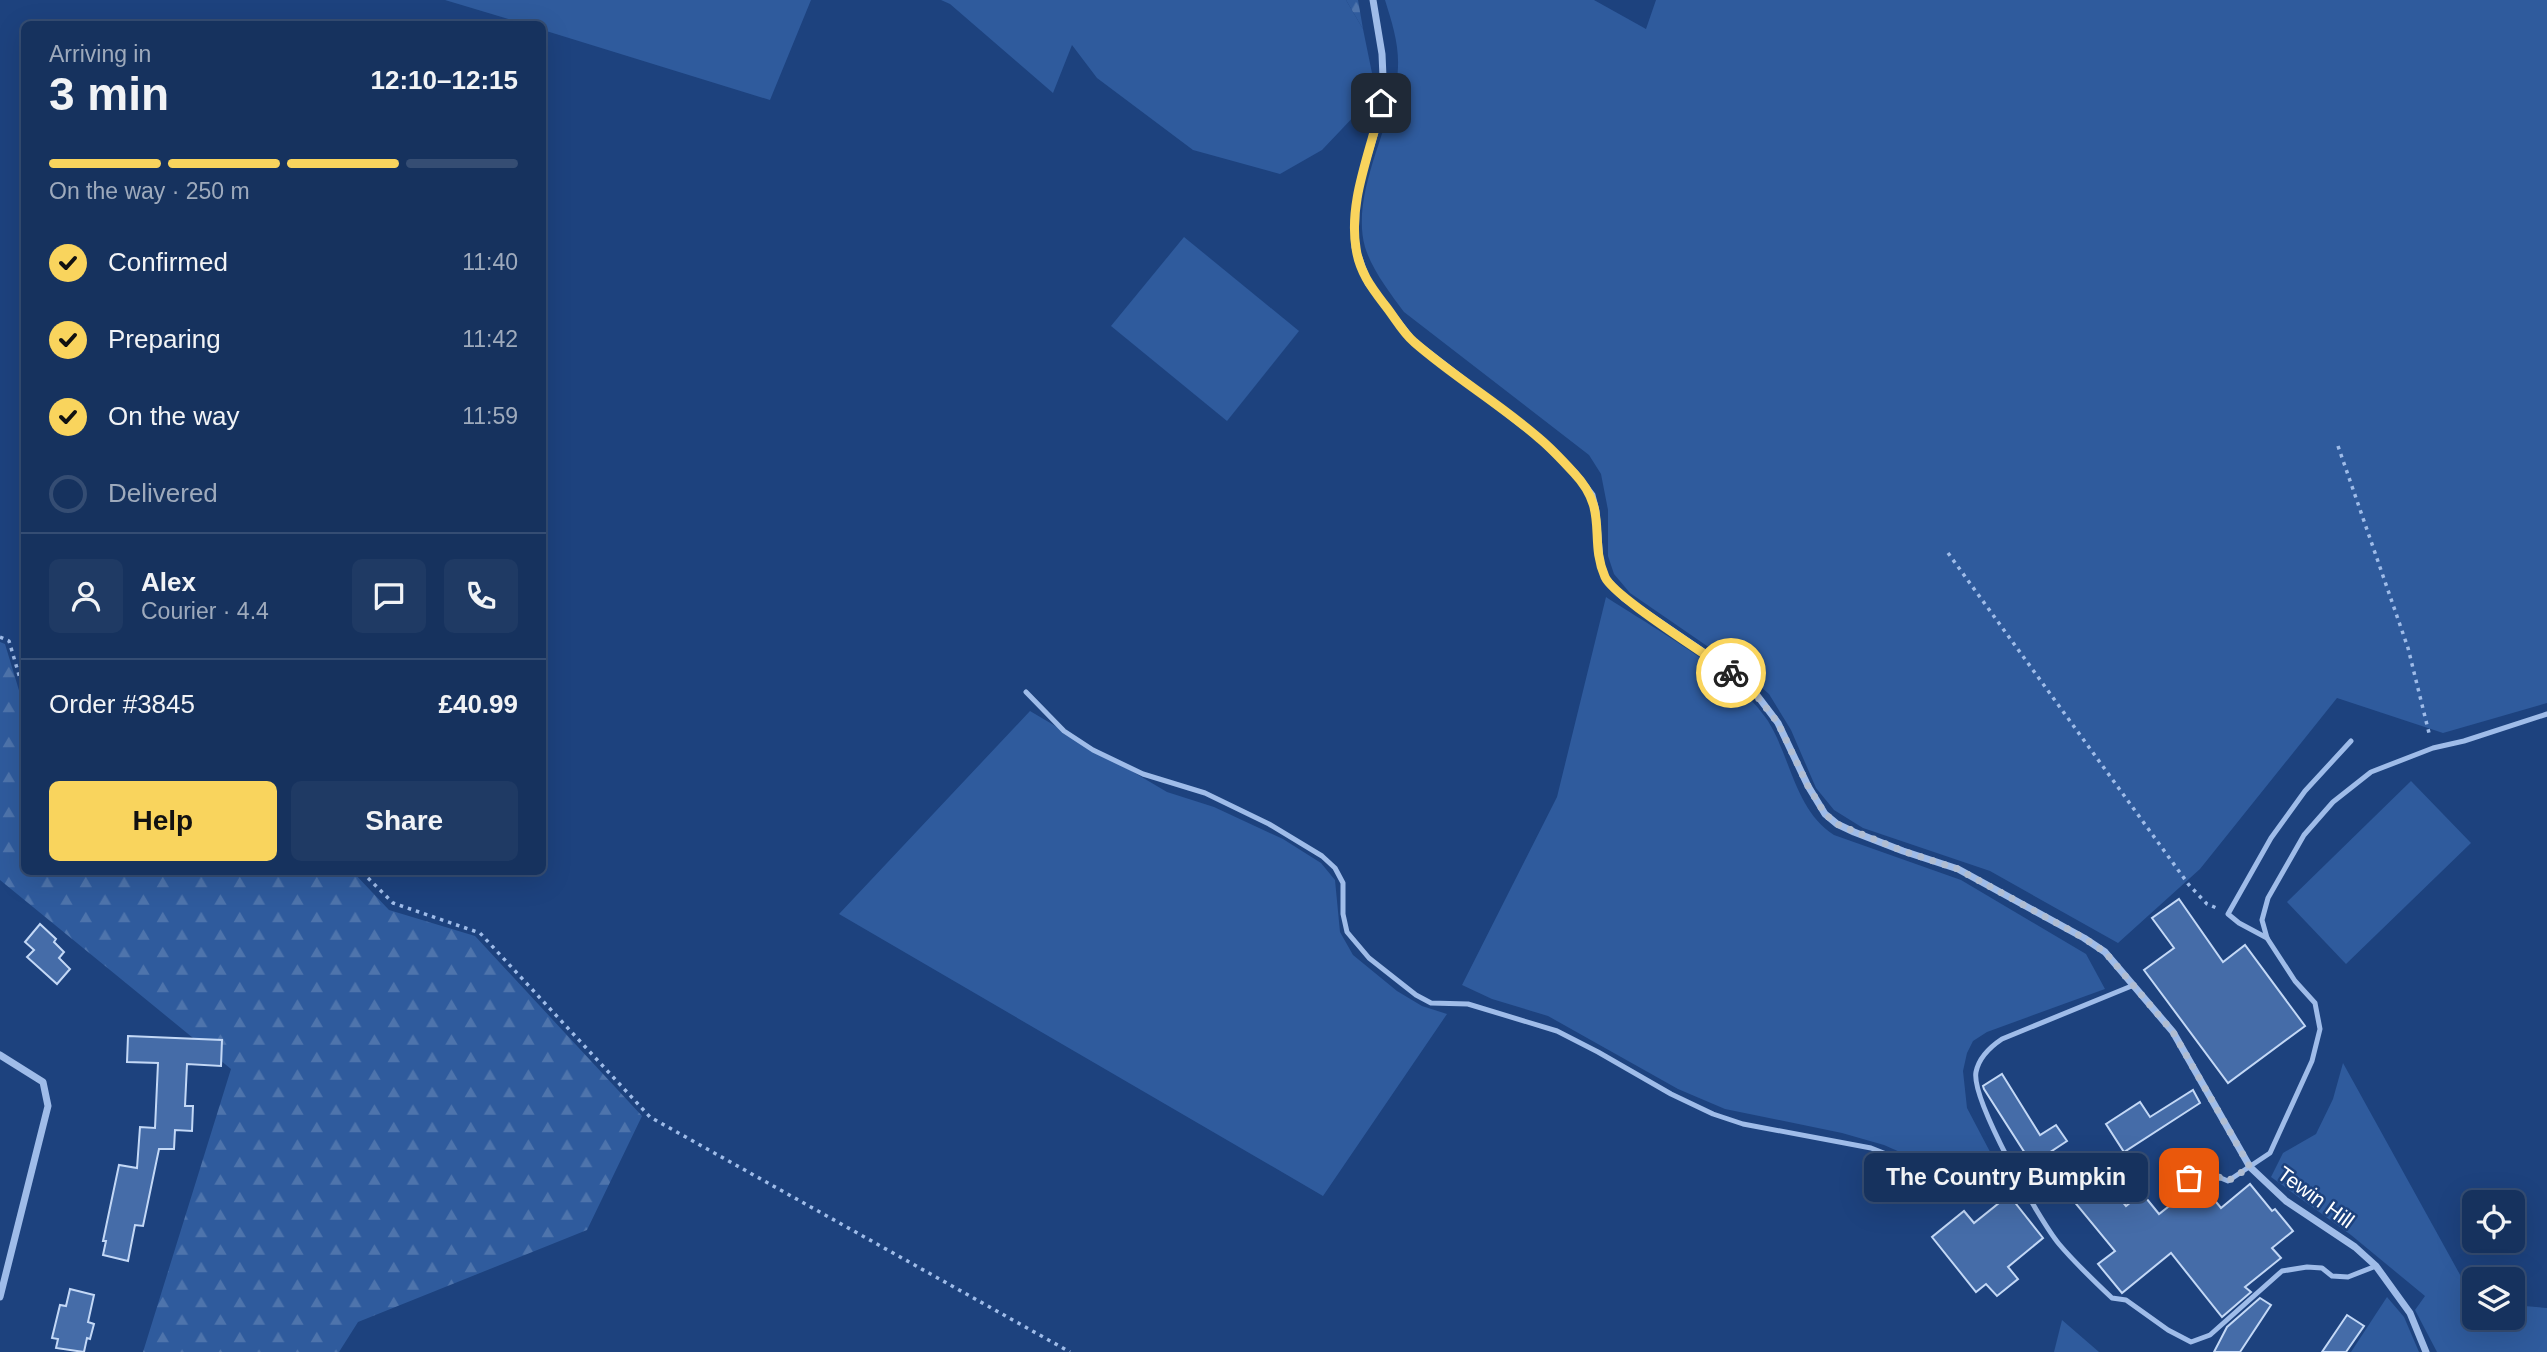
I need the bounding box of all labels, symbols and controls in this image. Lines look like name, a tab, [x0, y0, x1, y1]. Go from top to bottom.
text: Arriving in	[49, 41, 151, 67]
text: 12:10–12:15	[371, 65, 518, 95]
text: 3 min	[49, 68, 169, 120]
pin	[1351, 73, 1411, 133]
icon: home	[1362, 84, 1400, 122]
text: On the way · 250 m	[49, 178, 250, 204]
icon: check	[49, 244, 87, 282]
text: Confirmed	[108, 247, 228, 277]
text: 11:40	[462, 249, 518, 275]
icon: check	[49, 321, 87, 359]
text: Preparing	[108, 324, 221, 354]
text: 11:42	[462, 326, 518, 352]
icon: check	[49, 398, 87, 436]
text: On the way	[108, 401, 240, 431]
text: 11:59	[462, 403, 518, 429]
text: Delivered	[108, 478, 218, 508]
button: person	[49, 559, 123, 633]
button: chat	[352, 559, 426, 633]
button: phone	[444, 559, 518, 633]
text: Alex	[141, 567, 196, 597]
text: Courier · 4.4	[141, 598, 269, 624]
courier	[1696, 638, 1766, 708]
icon: bike	[1712, 654, 1750, 692]
text: Order #3845	[49, 689, 195, 719]
text: £40.99	[438, 689, 518, 719]
button: Help	[49, 781, 277, 861]
button: Share	[291, 781, 518, 861]
pin	[2159, 1148, 2219, 1208]
callout: The Country Bumpkin	[1864, 1154, 2147, 1202]
icon: bag	[2170, 1159, 2208, 1197]
street label: Tewin Hill	[2273, 1162, 2359, 1232]
text: The Country Bumpkin	[1886, 1164, 2126, 1190]
map controls	[2462, 1190, 2525, 1330]
button: locate	[2462, 1190, 2525, 1253]
button: layers	[2462, 1267, 2525, 1330]

